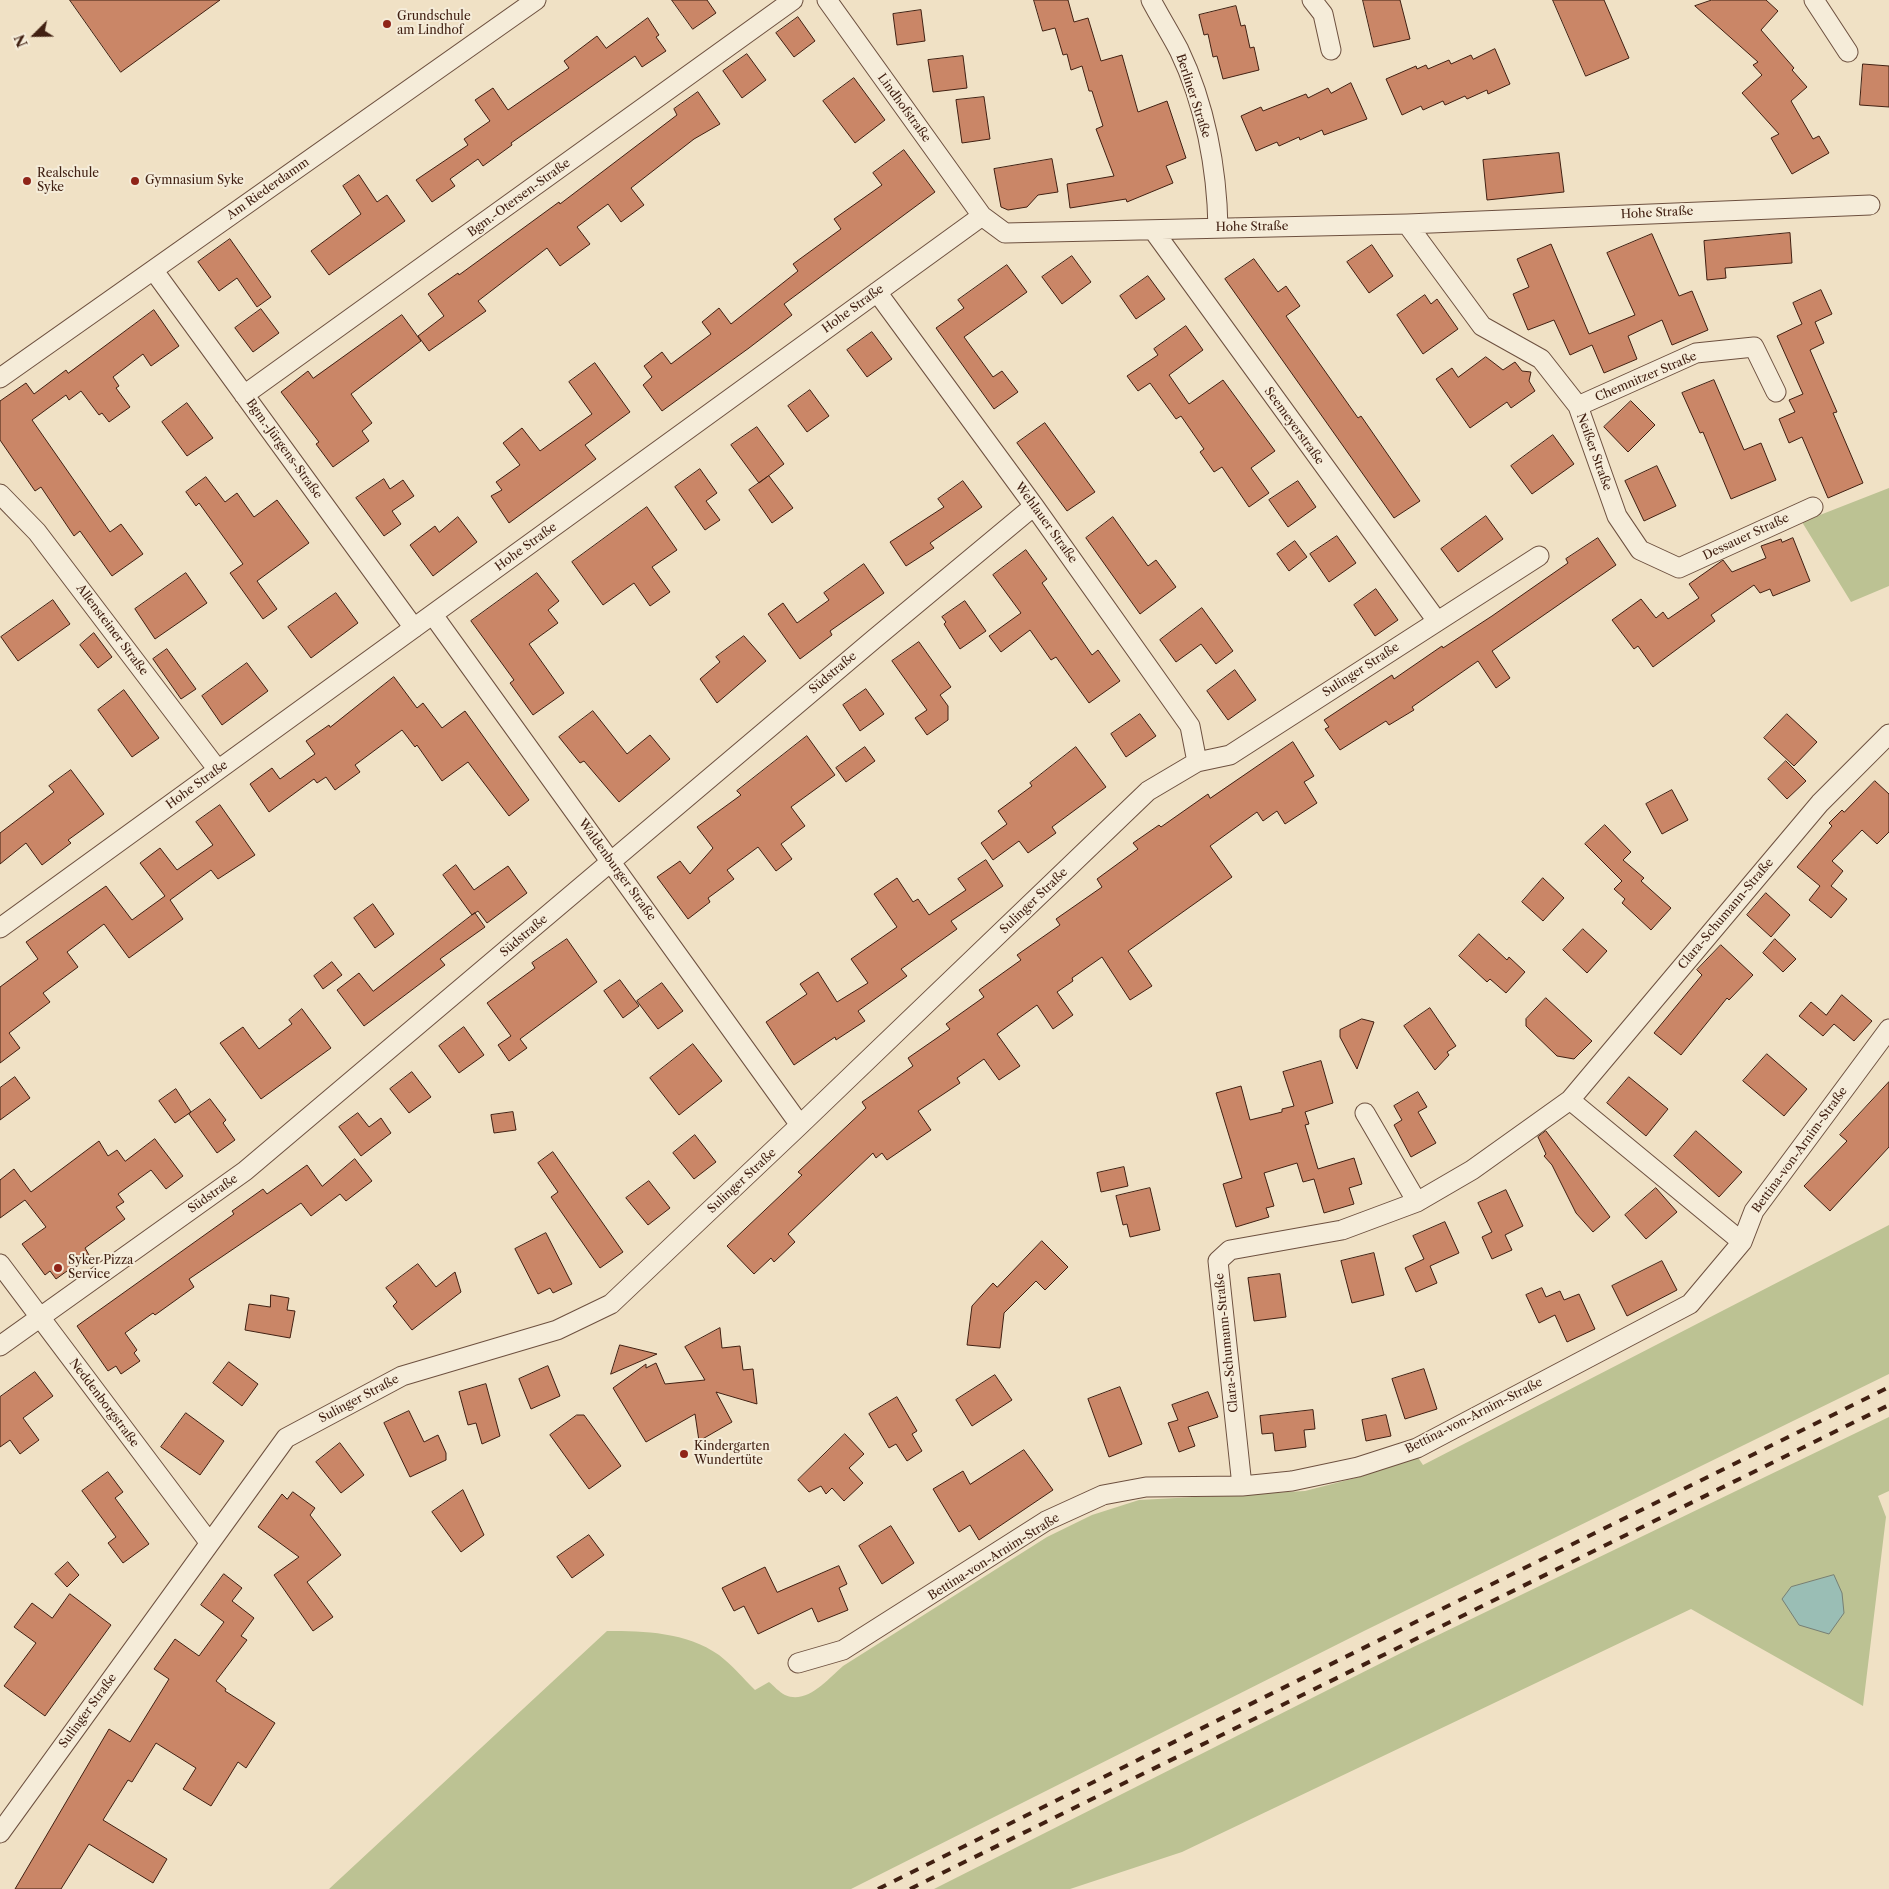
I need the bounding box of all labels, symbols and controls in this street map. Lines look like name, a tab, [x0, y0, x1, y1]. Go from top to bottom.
north arrow	[10, 10, 60, 60]
place label: Grundschule am Lindhof	[397, 10, 471, 38]
marker: Grundschule am Lindhof	[381, 18, 393, 30]
text: N	[11, 32, 32, 50]
street label: Berliner Straße	[1173, 52, 1213, 140]
street label: Lindhofstraße	[874, 71, 934, 145]
street label: Am Riederdamm	[224, 155, 312, 223]
street label: Bgm.-Otersen-Straße	[465, 156, 573, 240]
place label: Realschule Syke	[37, 167, 99, 195]
place label: Gymnasium Syke	[145, 174, 244, 188]
marker: Realschule Syke	[21, 175, 33, 187]
marker: Gymnasium Syke	[129, 175, 141, 187]
street label: Hohe Straße	[1620, 204, 1694, 222]
street label: Hohe Straße	[1216, 219, 1288, 235]
street label: Hohe Straße	[819, 282, 887, 336]
street label: Chemnitzer Straße	[1593, 349, 1699, 405]
street label: Seemeyerstraße	[1261, 384, 1327, 468]
street label: Bgm.-Jürgens-Straße	[243, 396, 325, 502]
street label: Neißer Straße	[1573, 411, 1615, 493]
street label: Wehlauer Straße	[1012, 480, 1080, 566]
street label: Dessauer Straße	[1701, 511, 1791, 563]
street label: Hohe Straße	[492, 520, 560, 574]
street label: Allensteiner Straße	[73, 582, 151, 678]
street label: Sulinger Straße	[1320, 640, 1402, 700]
street label: Südstraße	[806, 649, 860, 697]
street label: Hohe Straße	[163, 758, 231, 812]
street label: Waldenburger Straße	[575, 816, 659, 924]
street label: Clara-Schumann-Straße	[1675, 856, 1777, 972]
street label: Sulinger Straße	[997, 865, 1071, 937]
street label: Südstraße	[497, 912, 551, 960]
street label: Bettina-von-Arnim-Straße	[1749, 1084, 1851, 1216]
street label: Sulinger Straße	[705, 1146, 779, 1216]
street label: Südstraße	[185, 1172, 241, 1216]
place label: Syker Pizza Service	[68, 1254, 133, 1282]
marker: Syker Pizza Service	[52, 1262, 64, 1274]
street label: Clara-Schumann-Straße	[1213, 1273, 1241, 1413]
street label: Neddenborgstraße	[66, 1356, 142, 1450]
street label: Sulinger Straße	[317, 1372, 401, 1426]
street label: Bettina-von-Arnim-Straße	[1403, 1375, 1545, 1457]
place label: Kindergarten Wundertüte	[694, 1440, 770, 1468]
marker: Kindergarten Wundertüte	[678, 1448, 690, 1460]
street label: Bettina-von-Arnim-Straße	[926, 1511, 1062, 1603]
street label: Sulinger Straße	[56, 1671, 120, 1751]

